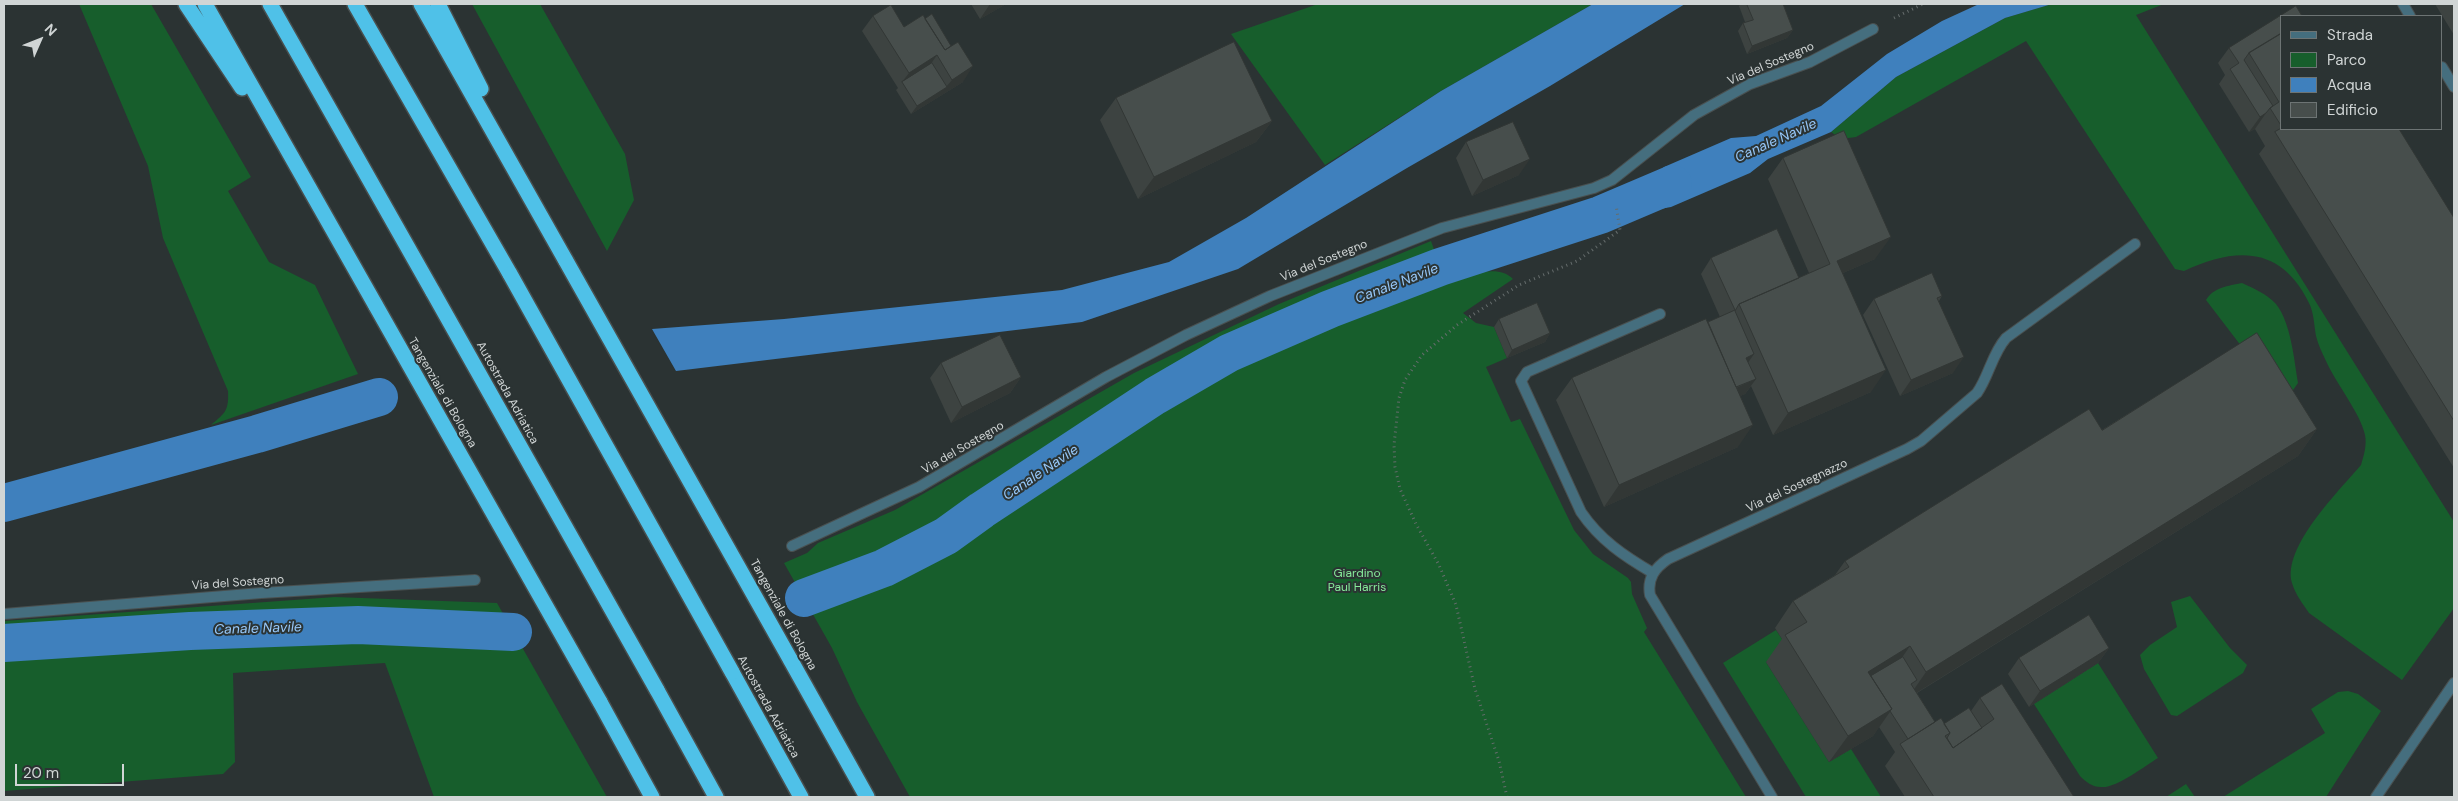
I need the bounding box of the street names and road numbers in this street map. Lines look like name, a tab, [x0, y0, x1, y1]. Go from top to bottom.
street label: Via del Sostegno	[1726, 39, 1816, 89]
street label: Via del Sostegno	[1278, 237, 1370, 285]
street label: Tangenziale di Bologna	[405, 335, 479, 451]
street label: Autostrada Adriatica	[473, 339, 541, 447]
street label: Via del Sostegno	[919, 419, 1007, 477]
street label: Via del Sostegnazzo	[1744, 456, 1850, 516]
street label: Tangenziale di Bologna	[746, 557, 820, 673]
street label: Via del Sostegno	[191, 573, 285, 593]
street label: Autostrada Adriatica	[734, 653, 802, 761]

